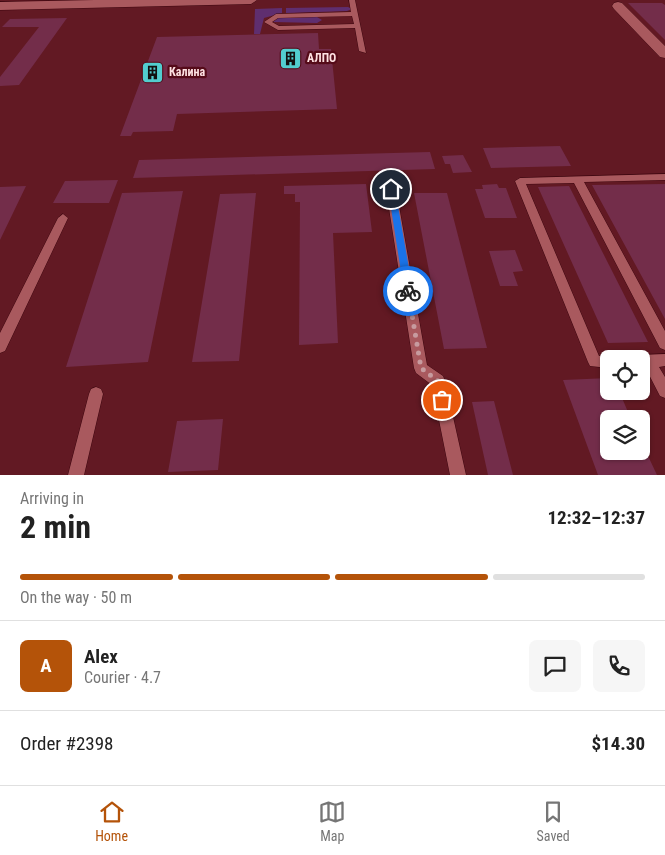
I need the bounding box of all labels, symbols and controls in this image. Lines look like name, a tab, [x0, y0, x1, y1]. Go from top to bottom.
building icon: АЛПО	[279, 46, 303, 70]
place label: АЛПО	[307, 51, 336, 65]
building icon: Калина	[141, 60, 165, 84]
place label: Калина	[169, 65, 205, 79]
pin	[370, 168, 412, 210]
icon: home	[377, 175, 405, 203]
courier	[383, 266, 433, 316]
icon: bike	[394, 277, 422, 305]
map controls	[600, 350, 650, 460]
button: locate	[600, 350, 650, 400]
pin	[421, 379, 463, 421]
icon: bag	[428, 386, 456, 414]
button: layers	[600, 410, 650, 460]
text: Arriving in	[20, 489, 84, 508]
text: 12:32–12:37	[547, 506, 645, 529]
text: 2 min	[20, 508, 91, 546]
text: On the way · 50 m	[20, 588, 132, 607]
button: chat	[529, 640, 581, 692]
button: phone	[593, 640, 645, 692]
text: Alex	[84, 645, 118, 668]
text: A	[40, 654, 52, 677]
text: Courier · 4.7	[84, 668, 161, 687]
text: Order #2398	[20, 732, 113, 755]
text: $14.30	[591, 732, 645, 755]
tab: Home	[95, 798, 128, 844]
tab: Map	[318, 798, 346, 844]
tab: Saved	[537, 798, 570, 844]

